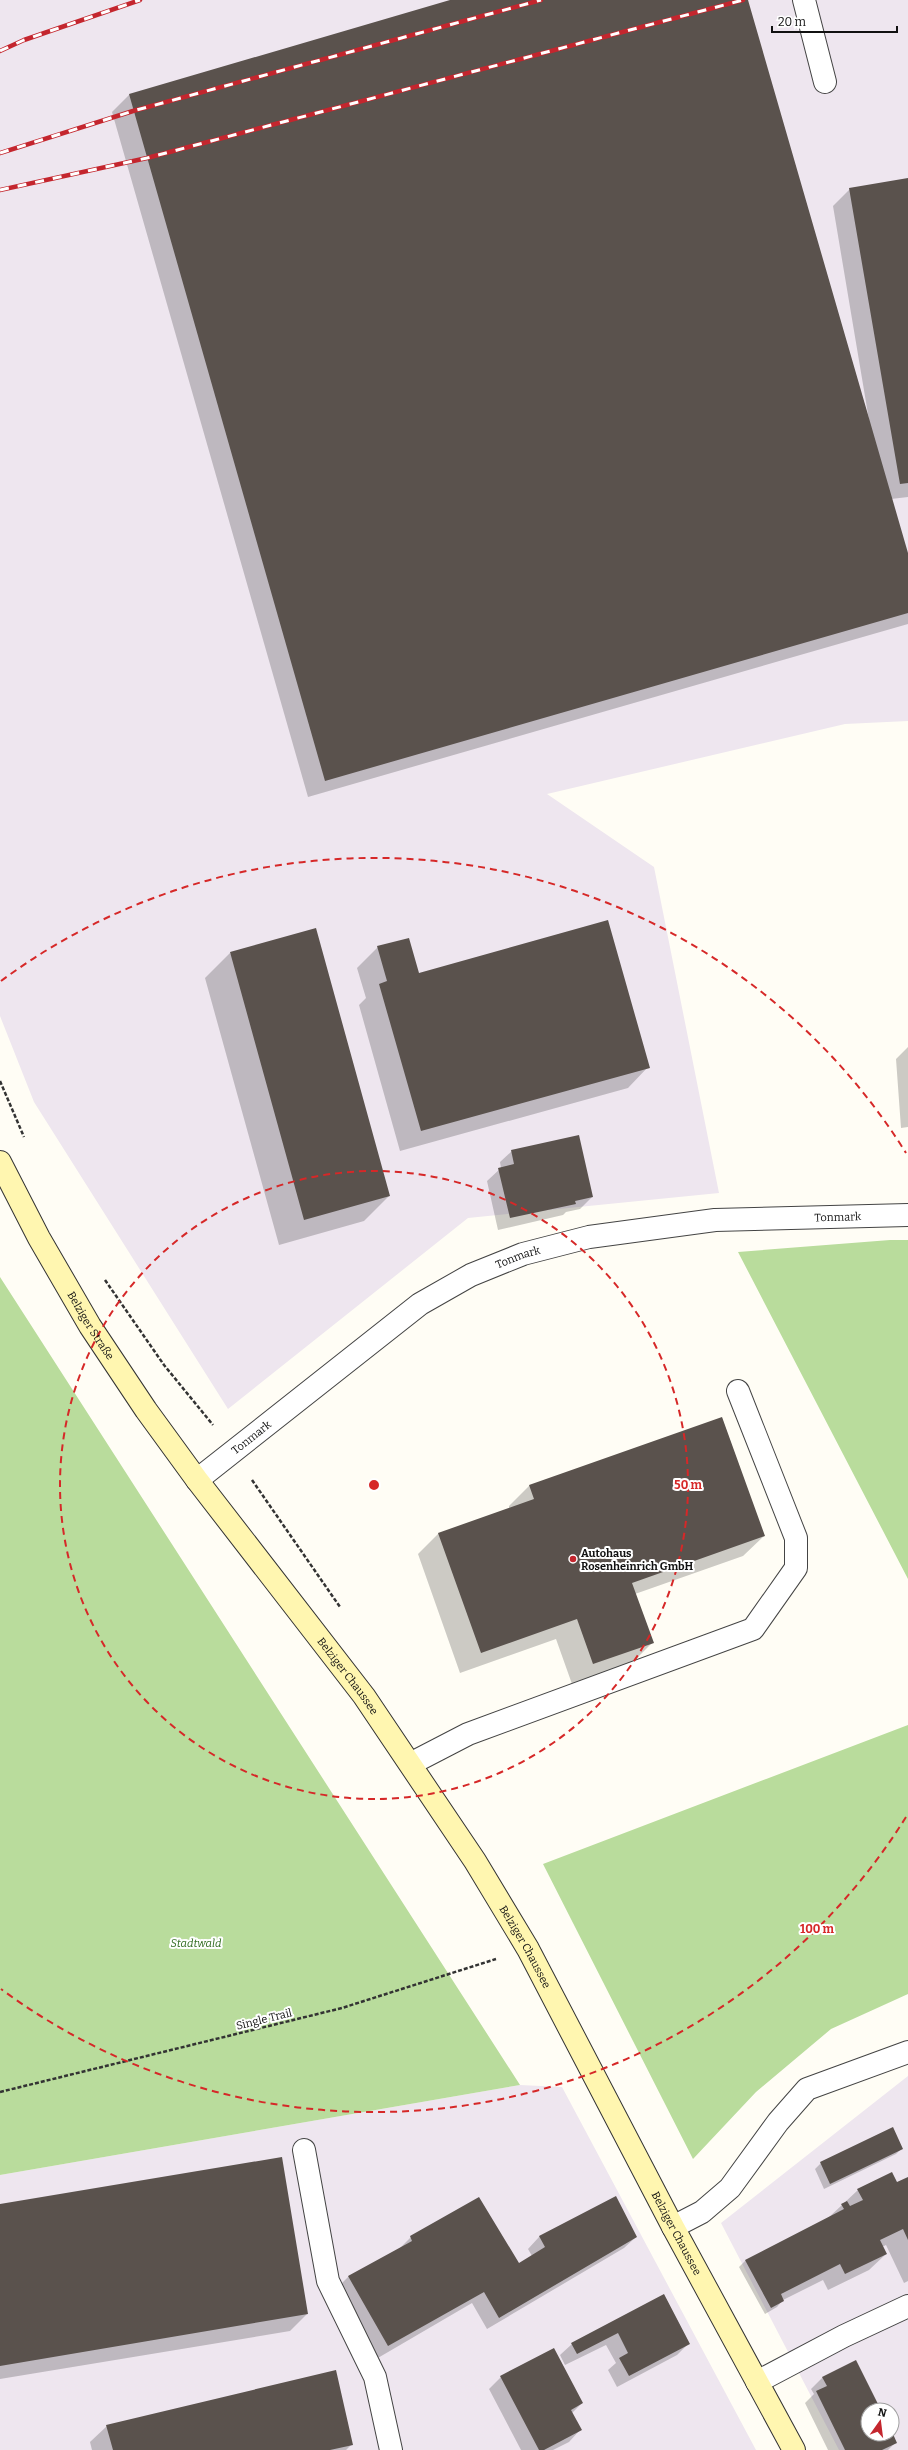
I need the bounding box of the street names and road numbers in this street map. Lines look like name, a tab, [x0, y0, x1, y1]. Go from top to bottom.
street label: Tonmark	[814, 1210, 862, 1224]
street label: Tonmark	[494, 1244, 542, 1271]
street label: Belziger Straße	[64, 1289, 117, 1362]
street label: Tonmark	[229, 1418, 274, 1457]
street label: Belziger Chaussee	[314, 1635, 381, 1717]
street label: Belziger Chaussee	[496, 1903, 553, 1991]
street label: Single Trail	[235, 2006, 293, 2033]
street label: Belziger Chaussee	[649, 2189, 704, 2277]

